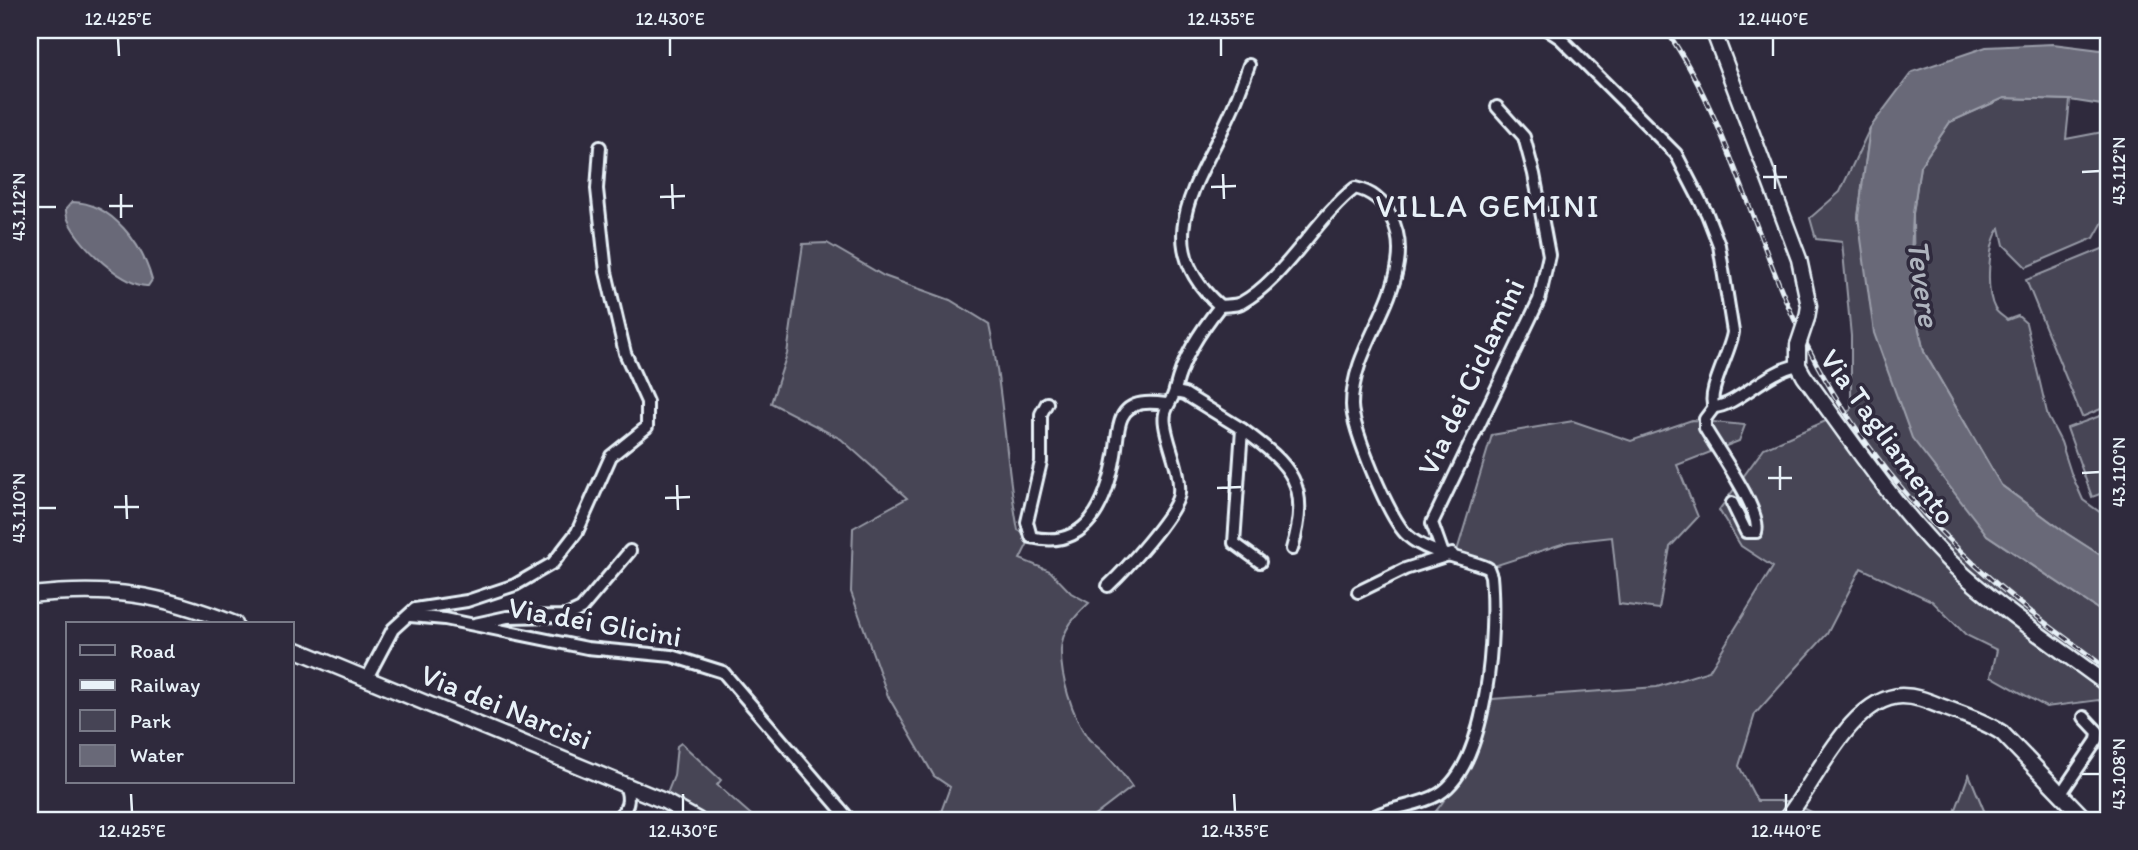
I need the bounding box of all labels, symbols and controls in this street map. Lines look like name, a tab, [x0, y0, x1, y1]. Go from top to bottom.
text: 12.425°E	[84, 8, 152, 30]
text: 12.430°E	[635, 8, 705, 30]
text: 12.435°E	[1187, 8, 1255, 30]
text: 12.440°E	[1738, 8, 1808, 30]
text: 43.112°N	[2108, 137, 2130, 205]
text: 43.112°N	[8, 173, 30, 241]
district label: VILLA GEMINI	[1375, 187, 1601, 225]
water label: Tevere	[1899, 237, 1949, 331]
street label: Via dei Ciclamini	[1409, 272, 1532, 481]
street label: Via Tagliamento	[1812, 341, 1965, 532]
text: 43.110°N	[2108, 437, 2130, 507]
text: 43.110°N	[8, 473, 30, 543]
street label: Via dei Glicini	[505, 588, 685, 655]
legend	[66, 622, 294, 784]
text: Road	[130, 638, 176, 663]
street label: Via dei Narcisi	[415, 655, 597, 758]
text: Railway	[130, 672, 200, 697]
text: Park	[130, 708, 172, 733]
text: 43.108°N	[2108, 738, 2130, 810]
text: Water	[130, 742, 184, 767]
text: 12.425°E	[98, 820, 166, 842]
text: 12.430°E	[648, 820, 718, 842]
text: 12.435°E	[1201, 820, 1269, 842]
text: 12.440°E	[1751, 820, 1821, 842]

